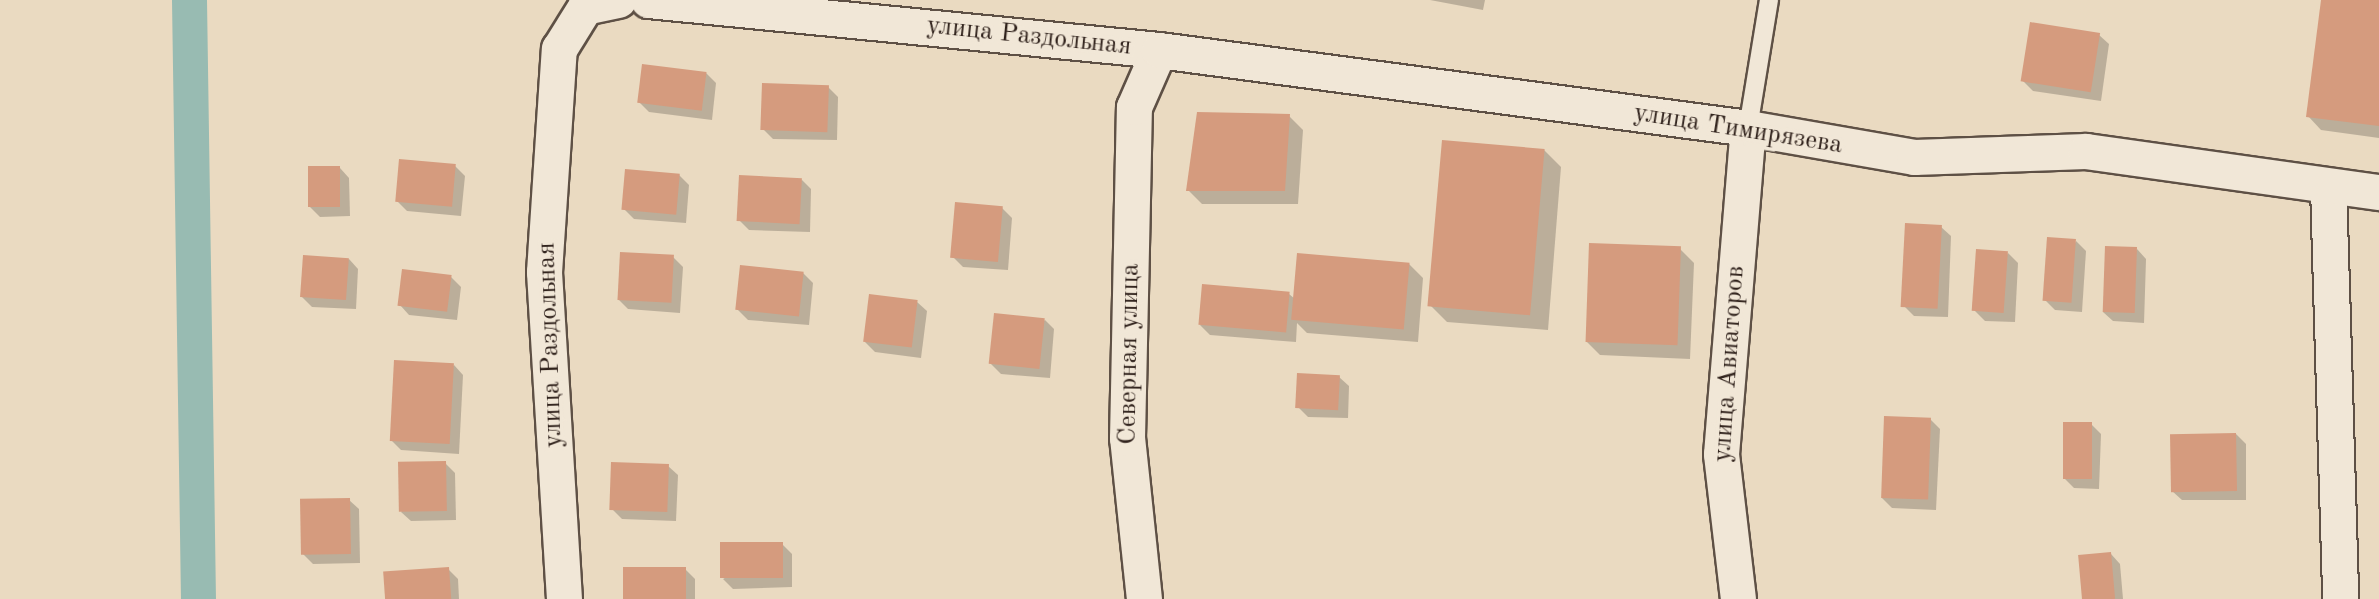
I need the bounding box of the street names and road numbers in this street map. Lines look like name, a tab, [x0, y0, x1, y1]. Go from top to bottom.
street label: улица Раздольная	[925, 11, 1133, 63]
street label: улица Тимирязева	[1631, 98, 1845, 162]
street label: улица Раздольная	[532, 242, 570, 448]
street label: Северная улица	[1113, 263, 1147, 445]
street label: улица Авиаторов	[1708, 265, 1752, 463]

